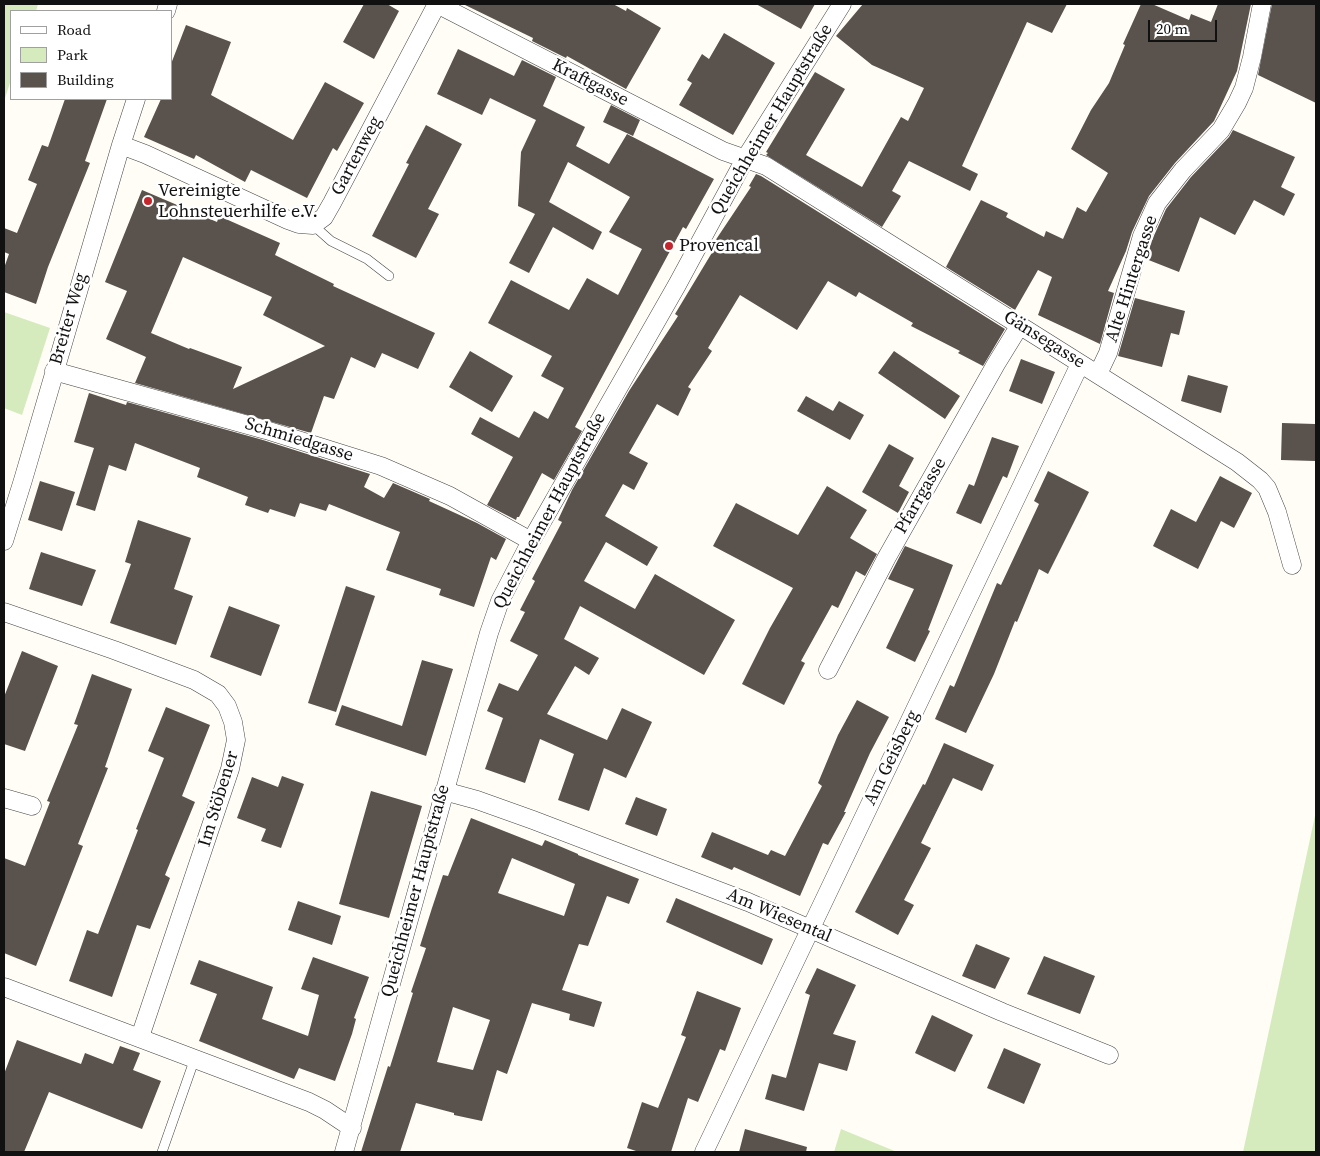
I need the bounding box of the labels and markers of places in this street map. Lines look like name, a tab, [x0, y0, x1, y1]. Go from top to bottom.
place label: Vereinigte Lohnsteuerhilfe e.V.	[158, 180, 318, 222]
marker: Vereinigte Lohnsteuerhilfe e.V.	[142, 195, 154, 207]
place label: Provencal	[679, 235, 759, 257]
marker: Provencal	[663, 240, 675, 252]

